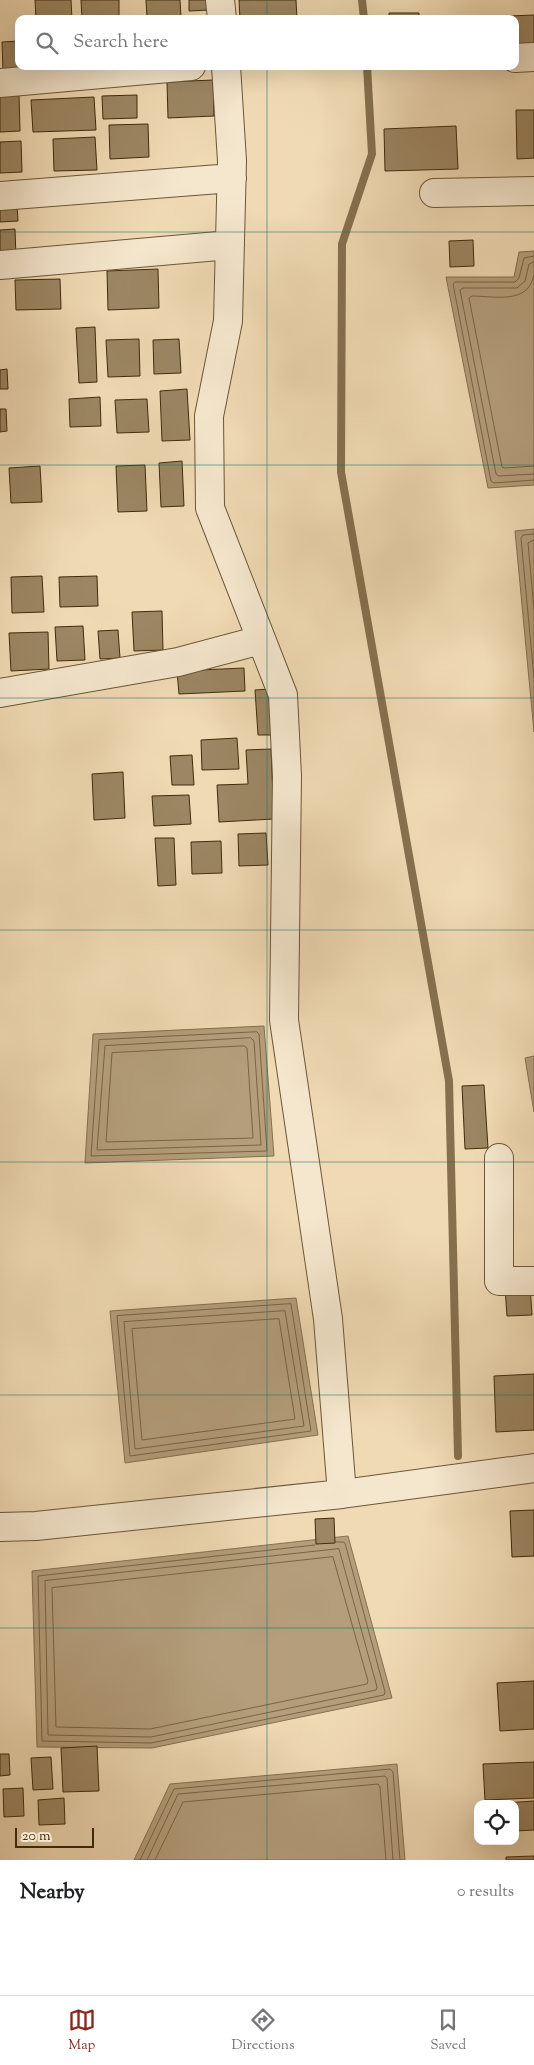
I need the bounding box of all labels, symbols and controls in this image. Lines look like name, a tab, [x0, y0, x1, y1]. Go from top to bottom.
search box	[15, 15, 519, 70]
icon: search	[33, 29, 61, 57]
text: Search here	[73, 29, 168, 56]
map controls	[474, 1800, 519, 1845]
button: locate	[474, 1800, 519, 1845]
scale bar	[15, 1825, 94, 1848]
text: 20 m	[22, 1827, 51, 1847]
text: Nearby	[20, 1878, 85, 1908]
text: 0 results	[457, 1881, 514, 1904]
tab: Map	[68, 2006, 96, 2056]
tab: Directions	[231, 2006, 295, 2056]
tab: Saved	[430, 2006, 466, 2056]

